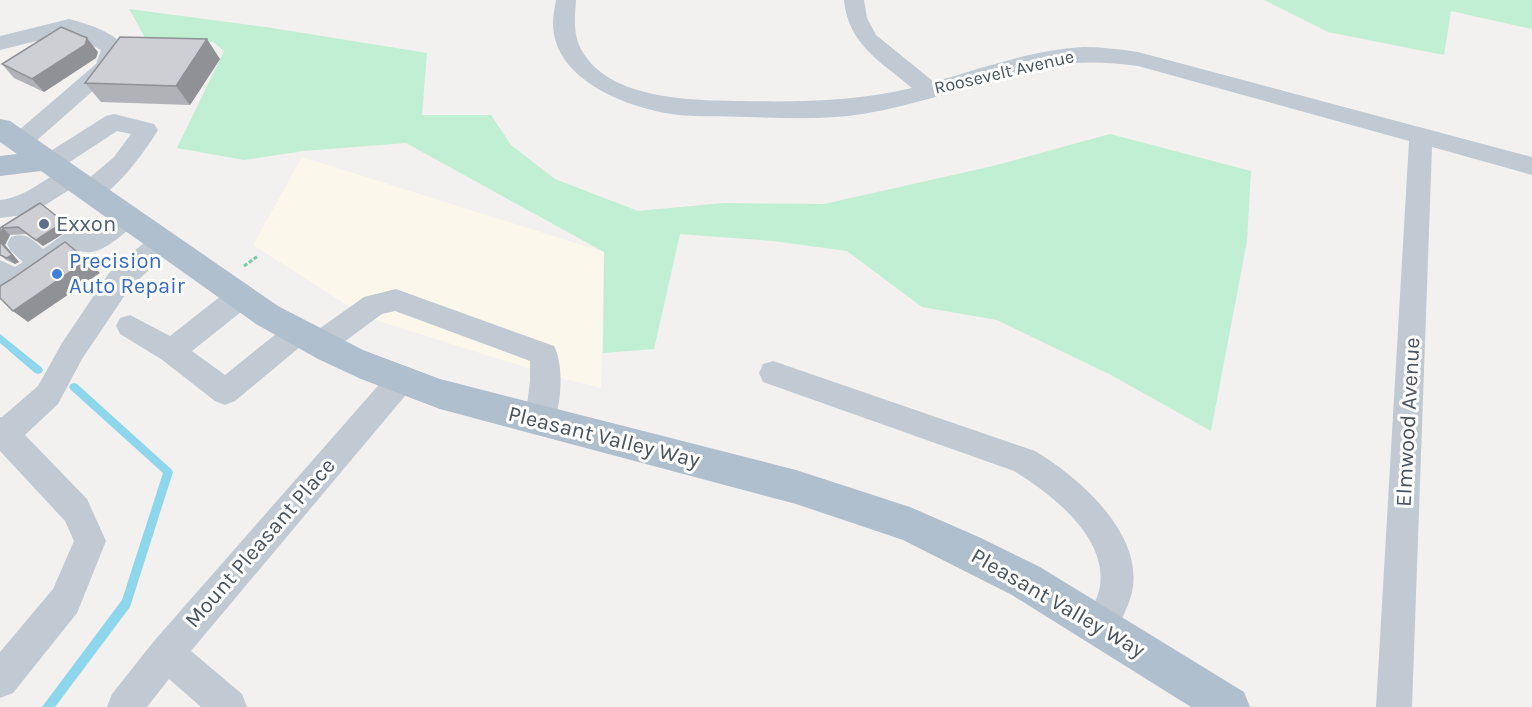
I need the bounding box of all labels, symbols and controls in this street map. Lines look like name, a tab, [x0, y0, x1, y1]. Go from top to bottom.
street label: Roosevelt Avenue	[932, 45, 1076, 99]
place label: Exxon	[56, 211, 116, 237]
marker: Exxon	[37, 217, 51, 231]
place label: Precision Auto Repair	[69, 248, 185, 299]
marker: Precision Auto Repair	[50, 267, 64, 281]
street label: Elmwood Avenue	[1391, 337, 1425, 507]
street label: Pleasant Valley Way	[506, 401, 702, 473]
street label: Mount Pleasant Place	[179, 453, 341, 633]
street label: Pleasant Valley Way	[966, 543, 1150, 663]

